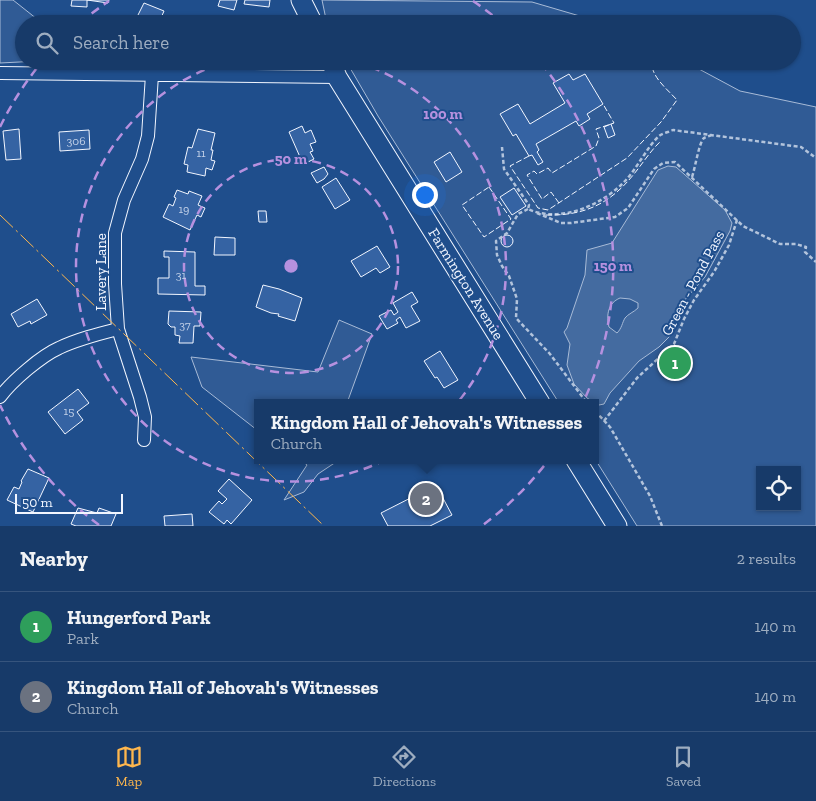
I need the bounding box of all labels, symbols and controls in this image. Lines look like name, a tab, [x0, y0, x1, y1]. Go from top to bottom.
search box	[15, 15, 801, 70]
icon: search	[33, 29, 61, 57]
text: Search here	[73, 31, 169, 54]
text: 100 m	[423, 105, 463, 123]
house number: 306	[66, 134, 86, 148]
house number: 11	[196, 146, 206, 160]
text: 50 m	[275, 150, 307, 168]
your location	[412, 182, 438, 208]
house number: 19	[179, 202, 190, 216]
street label: Farmington Avenue	[424, 225, 508, 343]
street label: Green - Pond Pass	[658, 227, 728, 339]
street label: Lavery Lane	[92, 233, 110, 311]
centre of rings	[282, 257, 300, 275]
text: 150 m	[594, 257, 632, 275]
house number: 31	[176, 268, 187, 282]
house number: 37	[179, 318, 191, 332]
pin: 1	[659, 344, 691, 382]
popup	[254, 399, 599, 464]
house number: 15	[64, 404, 74, 418]
text: Kingdom Hall of Jehovah's Witnesses	[271, 411, 582, 434]
text: Church	[271, 434, 322, 453]
map controls	[756, 466, 801, 511]
button: locate	[756, 466, 801, 511]
pin: 2	[410, 480, 442, 518]
scale bar	[15, 491, 122, 514]
text: 50 m	[22, 494, 53, 511]
text: Nearby	[20, 546, 88, 571]
text: 2 results	[737, 549, 796, 568]
text: Hungerford Park	[67, 606, 211, 629]
text: 1	[33, 617, 39, 636]
text: 140 m	[755, 617, 796, 636]
text: Park	[67, 629, 99, 648]
text: Kingdom Hall of Jehovah's Witnesses	[67, 676, 379, 699]
text: 2	[32, 687, 40, 706]
text: 140 m	[755, 687, 796, 706]
text: Church	[67, 699, 118, 718]
tab: Map	[115, 743, 143, 790]
tab: Directions	[373, 743, 436, 790]
tab: Saved	[666, 743, 701, 790]

